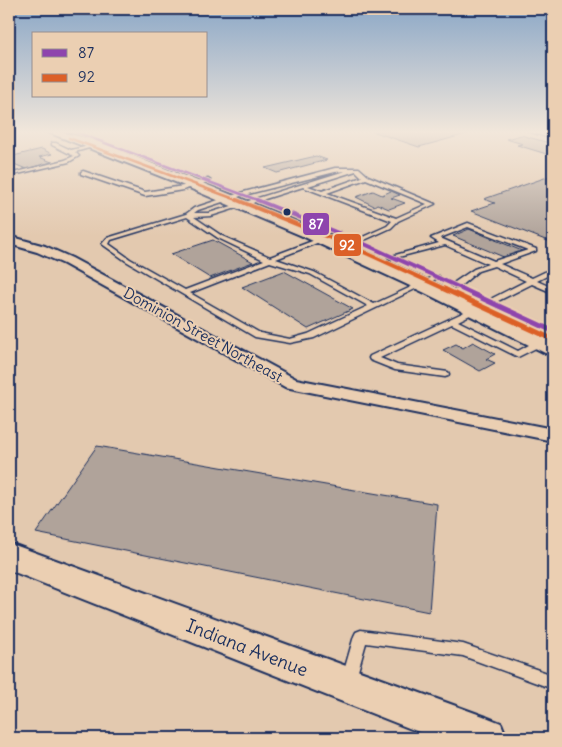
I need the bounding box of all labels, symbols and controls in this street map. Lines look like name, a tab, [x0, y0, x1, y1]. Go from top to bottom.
legend	[32, 32, 208, 98]
text: 87	[78, 43, 94, 62]
text: 92	[78, 67, 95, 86]
unlabelled marker	[282, 207, 292, 217]
line badge: 87	[302, 212, 330, 236]
text: 87	[309, 215, 324, 233]
line badge: 92	[333, 233, 362, 257]
text: 92	[339, 236, 355, 254]
street label: Dominion Street Northeast	[120, 283, 286, 386]
street label: Indiana Avenue	[183, 614, 311, 681]

